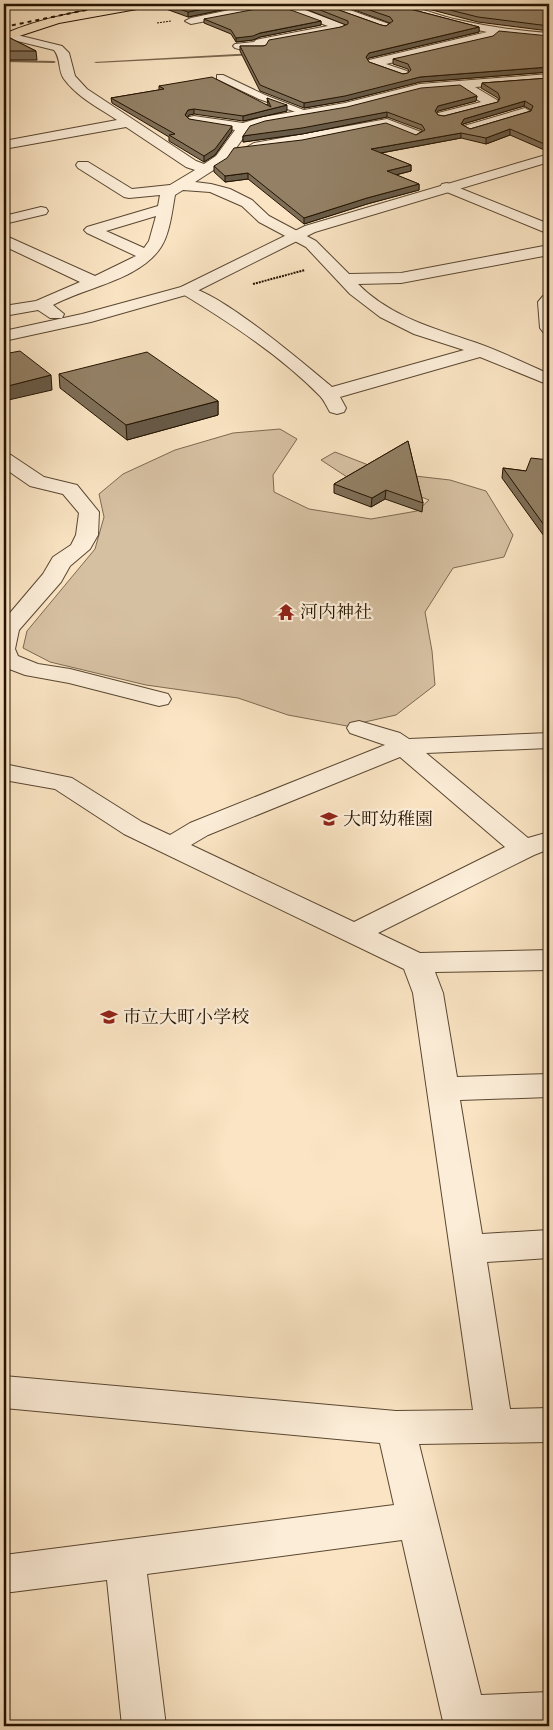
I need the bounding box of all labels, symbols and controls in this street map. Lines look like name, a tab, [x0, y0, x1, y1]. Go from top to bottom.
place label: 河内神社	[300, 600, 372, 623]
temple icon: 河内神社	[276, 602, 296, 622]
place label: 大町幼稚園	[343, 807, 433, 830]
school or university icon: 大町幼稚園	[319, 809, 339, 829]
place label: 市立大町小学校	[123, 1005, 249, 1028]
school or university icon: 市立大町小学校	[99, 1007, 119, 1027]

